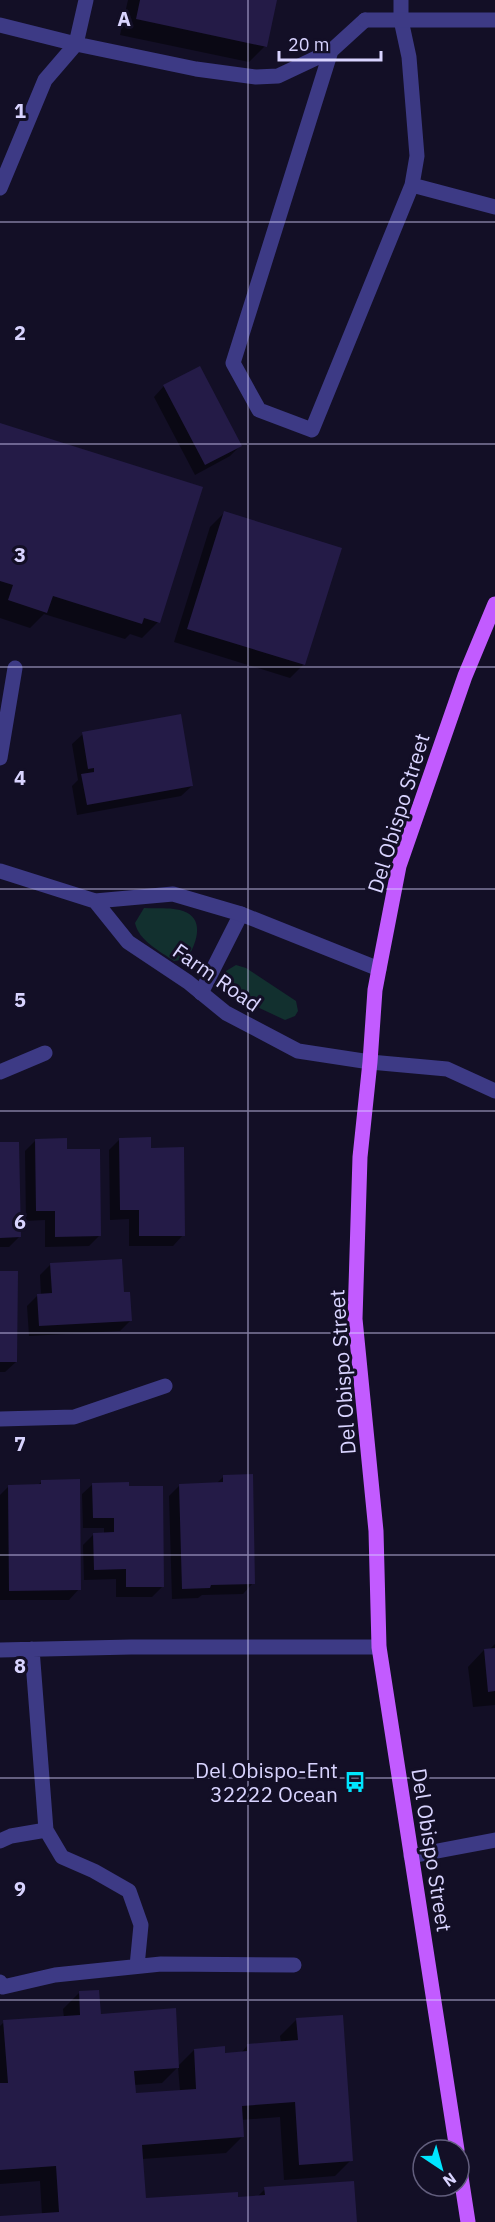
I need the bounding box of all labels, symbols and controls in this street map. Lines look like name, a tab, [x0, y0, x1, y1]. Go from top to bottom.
text: A	[117, 5, 131, 32]
scale bar	[279, 24, 381, 62]
text: 20 m	[288, 33, 330, 56]
text: 1	[14, 97, 26, 124]
text: 2	[14, 319, 26, 346]
text: 3	[14, 541, 26, 568]
street label: Del Obispo Street	[360, 730, 436, 896]
text: 4	[14, 764, 26, 791]
street label: Farm Road	[167, 936, 267, 1018]
text: 5	[14, 986, 26, 1013]
text: 6	[14, 1208, 26, 1235]
street label: Del Obispo Street	[322, 1289, 362, 1455]
text: 7	[14, 1430, 26, 1457]
text: 8	[14, 1652, 26, 1679]
place label: Del Obispo-Ent 32222 Ocean	[195, 1756, 338, 1808]
street label: Del Obispo Street	[405, 1766, 459, 1934]
bus stop icon: Del Obispo-Ent 32222 Ocean	[343, 1770, 367, 1794]
text: 9	[14, 1875, 26, 1902]
north arrow	[411, 2138, 471, 2198]
text: N	[439, 2169, 460, 2192]

